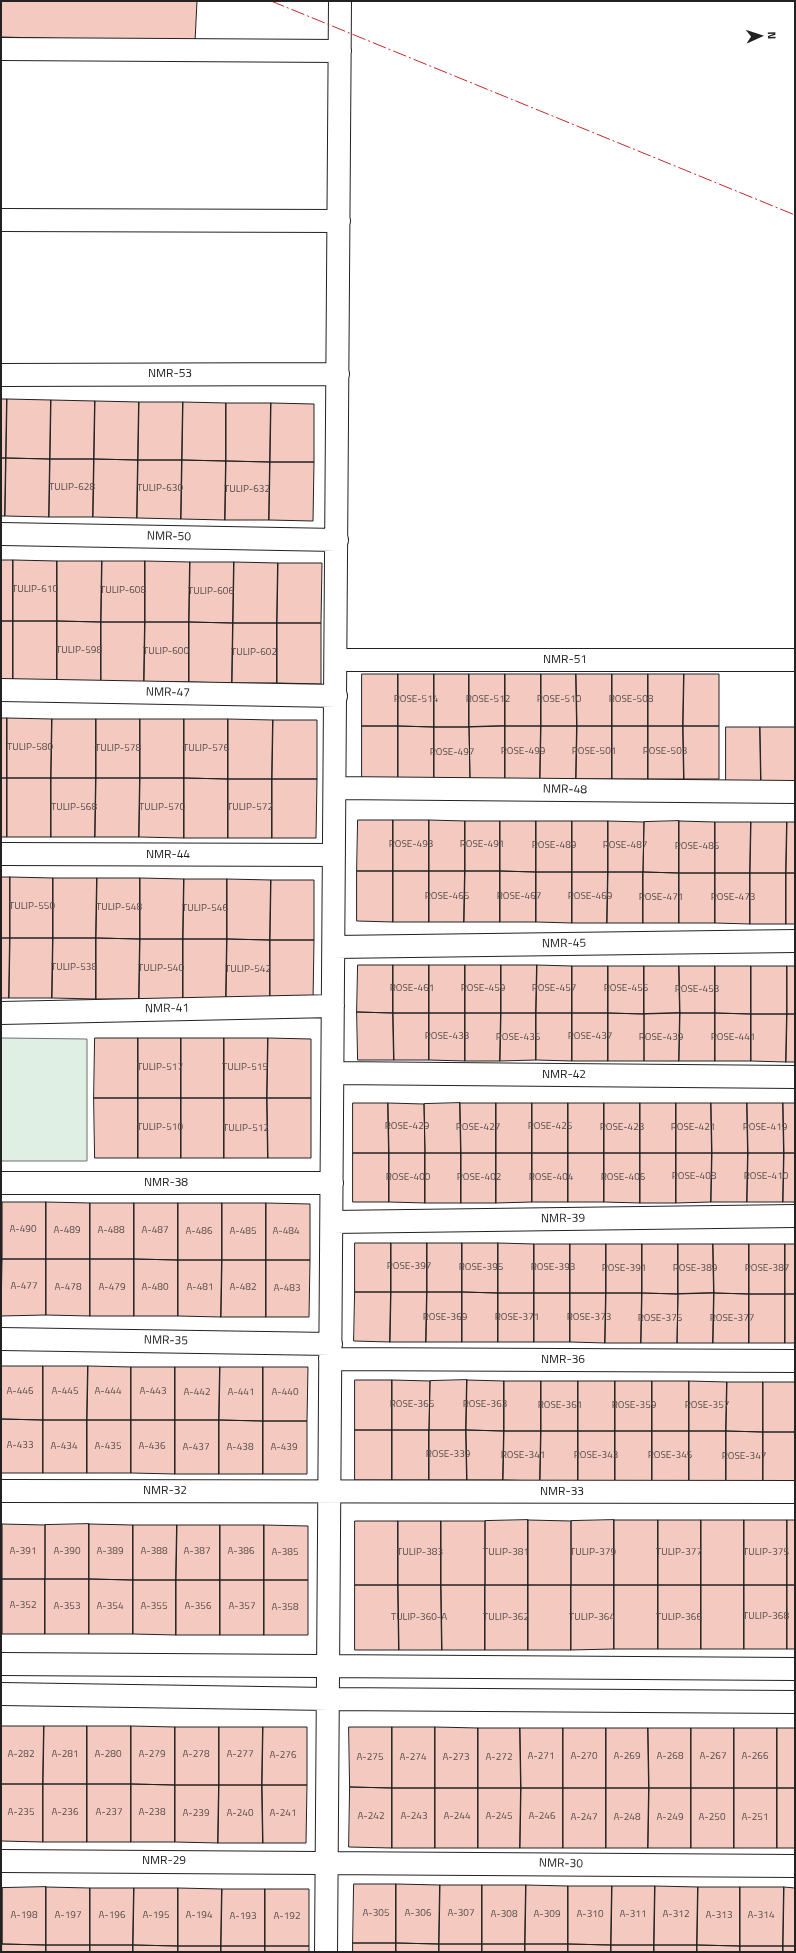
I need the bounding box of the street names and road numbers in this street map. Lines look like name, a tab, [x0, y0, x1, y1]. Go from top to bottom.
street label: NMR-53	[148, 367, 192, 381]
street label: NMR-50	[147, 529, 191, 545]
street label: NMR-51	[543, 653, 587, 667]
street label: NMR-47	[146, 685, 190, 701]
street label: NMR-48	[543, 782, 587, 798]
street label: NMR-44	[146, 848, 190, 862]
street label: NMR-45	[542, 936, 586, 952]
street label: NMR-41	[145, 1001, 189, 1017]
street label: NMR-42	[542, 1068, 586, 1082]
street label: NMR-38	[144, 1176, 188, 1190]
street label: NMR-39	[541, 1211, 585, 1227]
street label: NMR-35	[144, 1333, 188, 1349]
street label: NMR-36	[541, 1353, 585, 1367]
street label: NMR-32	[143, 1484, 187, 1498]
street label: NMR-33	[540, 1485, 584, 1499]
street label: NMR-29	[142, 1854, 186, 1868]
street label: NMR-30	[539, 1856, 583, 1872]

